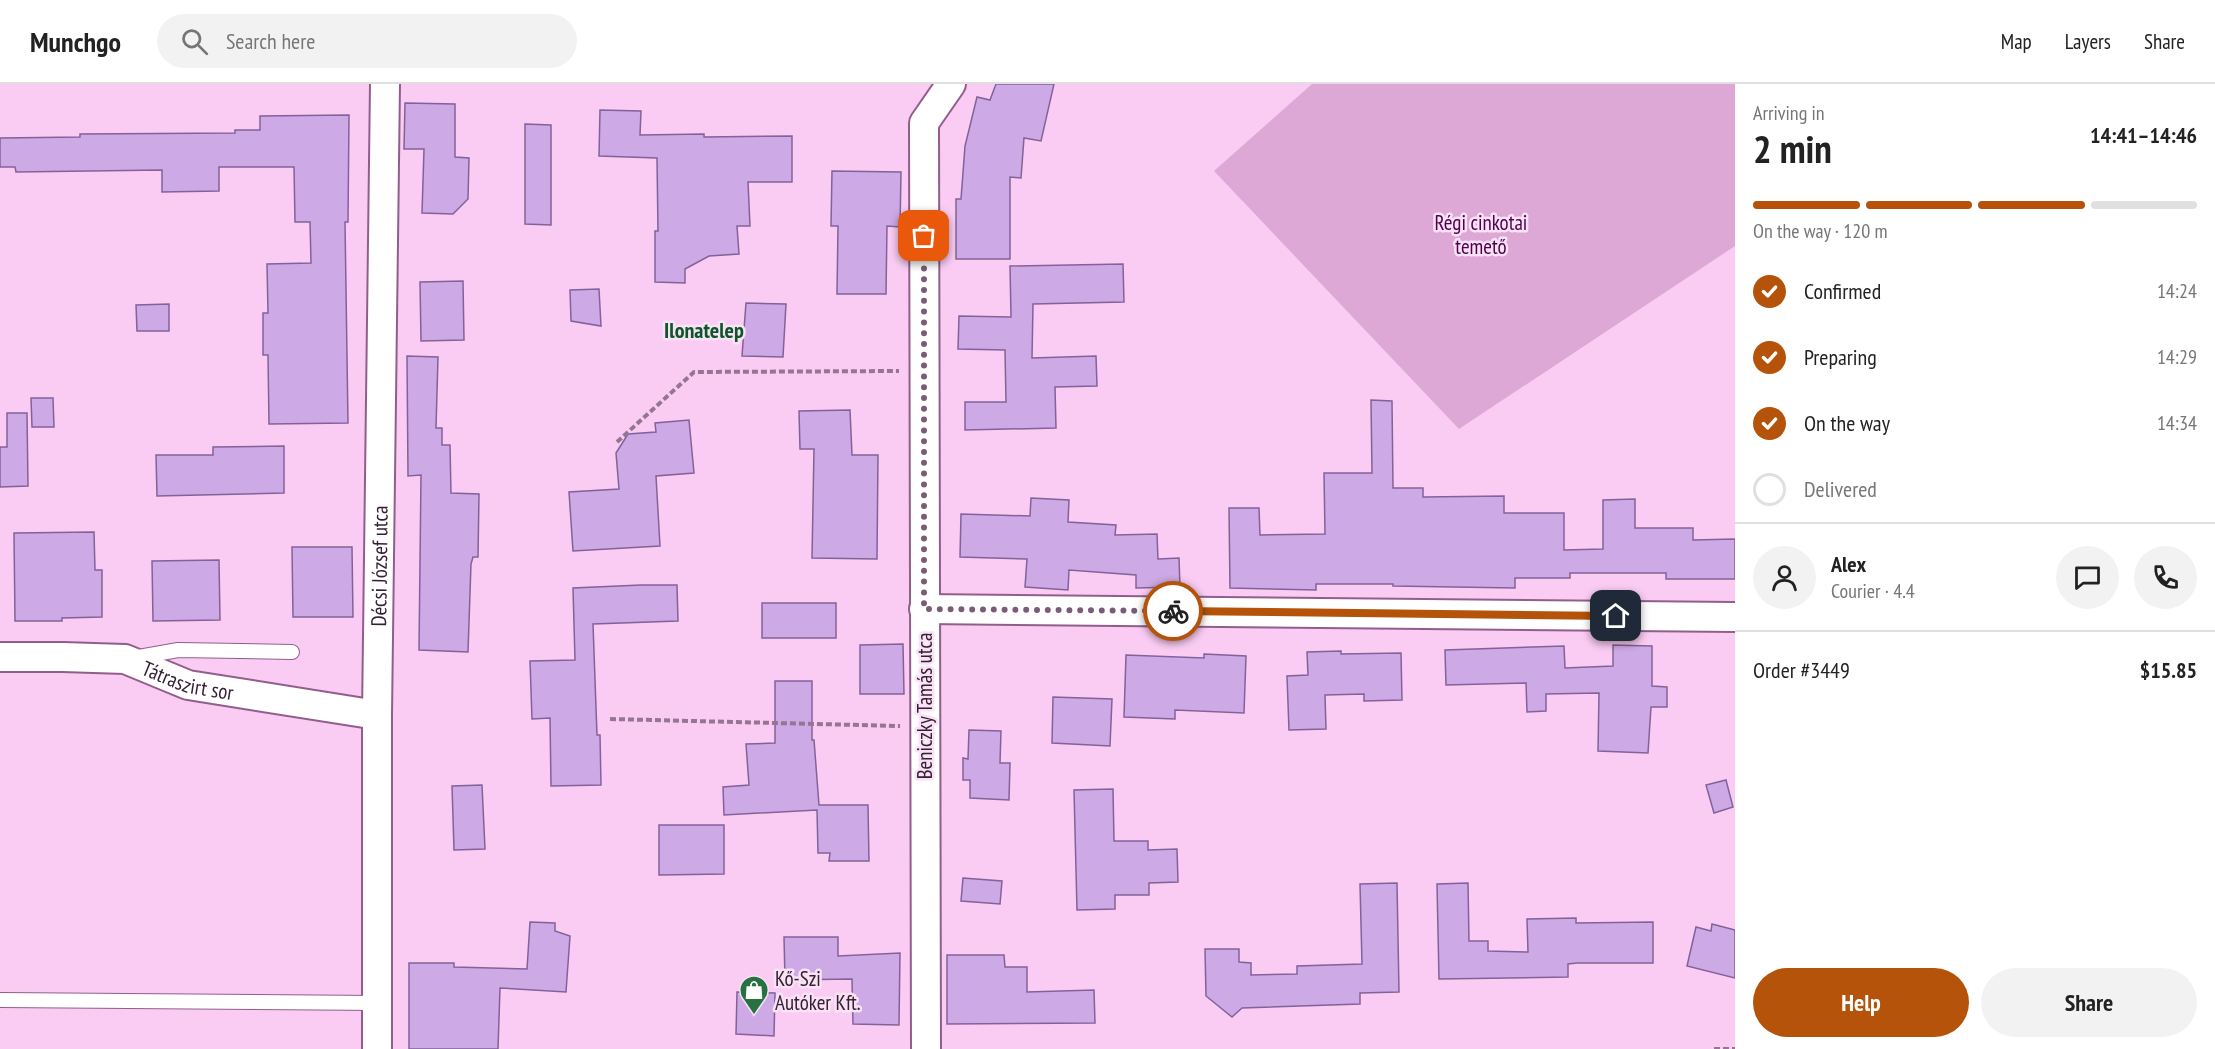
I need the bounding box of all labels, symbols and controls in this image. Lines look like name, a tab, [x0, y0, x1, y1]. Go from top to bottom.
search box	[157, 14, 577, 68]
text: Munchgo	[30, 23, 121, 60]
icon: search	[178, 25, 211, 58]
text: Search here	[226, 27, 315, 55]
text: Map	[2001, 28, 2032, 55]
text: Layers	[2065, 28, 2111, 55]
text: Share	[2144, 28, 2185, 55]
text: Arriving in	[1753, 100, 1825, 126]
text: 14:41–14:46	[2090, 121, 2197, 149]
text: 2 min	[1753, 123, 1832, 174]
park label: Régi cinkotai temető	[1435, 209, 1527, 260]
pin	[898, 210, 949, 261]
text: On the way · 120 m	[1753, 218, 1888, 244]
icon: bag	[907, 219, 940, 252]
icon: check	[1753, 275, 1786, 308]
text: Confirmed	[1804, 277, 1881, 305]
text: 14:24	[2157, 278, 2197, 304]
district label: Ilonatelep	[664, 316, 744, 344]
icon: check	[1753, 341, 1786, 374]
text: Preparing	[1804, 343, 1877, 371]
text: 14:29	[2157, 344, 2197, 370]
icon: check	[1753, 407, 1786, 440]
text: On the way	[1804, 409, 1890, 437]
text: 14:34	[2157, 410, 2197, 436]
text: Delivered	[1804, 475, 1877, 503]
street label: Décsi József utca	[365, 505, 393, 627]
button: person	[1753, 546, 1816, 609]
button: chat	[2056, 546, 2119, 609]
button: phone	[2134, 546, 2197, 609]
text: Alex	[1831, 550, 1866, 578]
text: Courier · 4.4	[1831, 578, 1915, 604]
courier	[1143, 581, 1203, 641]
pin	[1590, 590, 1641, 641]
icon: bike	[1157, 595, 1190, 628]
icon: home	[1599, 599, 1632, 632]
street label: Beniczky Tamás utca	[911, 633, 938, 779]
street label: Tátraszirt sor	[138, 654, 236, 706]
text: Order #3449	[1753, 656, 1850, 684]
text: $15.85	[2140, 656, 2197, 684]
place label: Kő-Szi Autóker Kft.	[775, 965, 861, 1016]
button: Help	[1753, 968, 1969, 1037]
button: Share	[1981, 968, 2197, 1037]
shop icon: Kő-Szi Autóker Kft.	[738, 974, 770, 1016]

